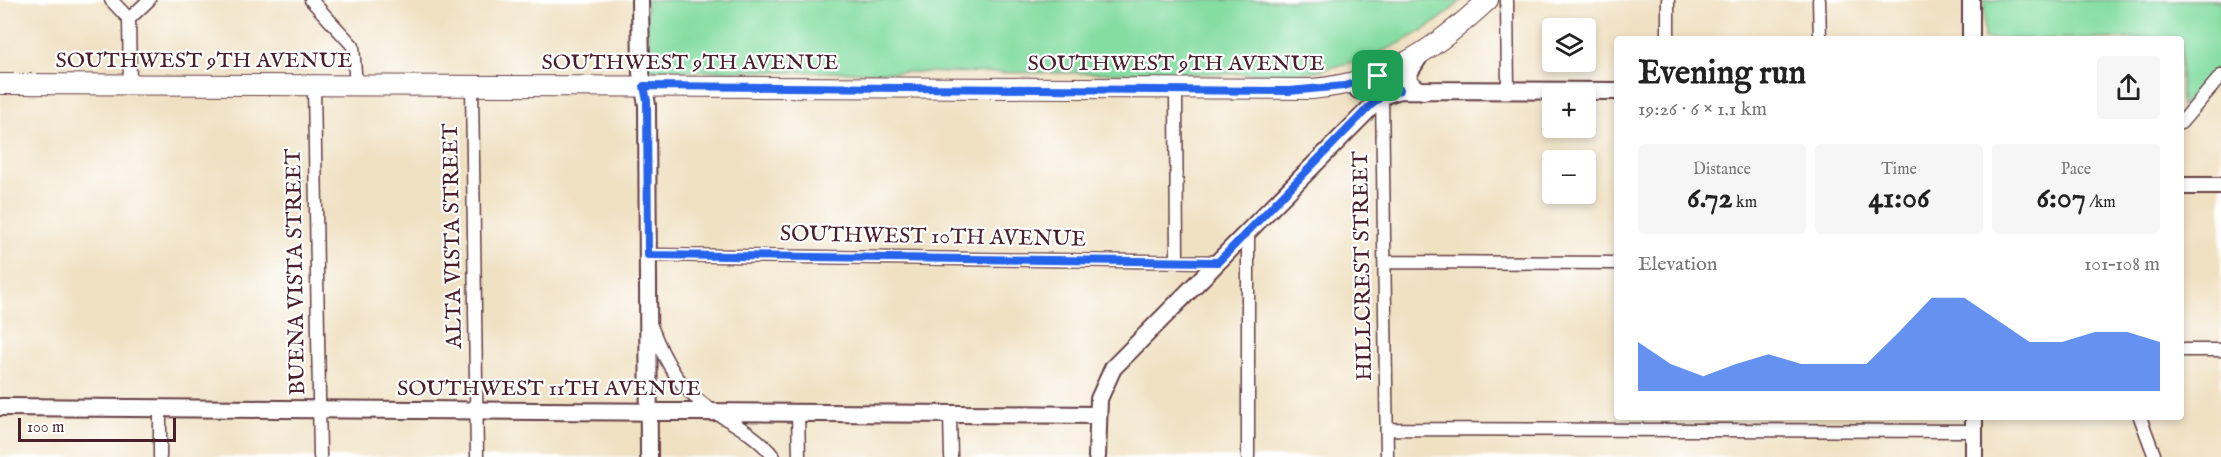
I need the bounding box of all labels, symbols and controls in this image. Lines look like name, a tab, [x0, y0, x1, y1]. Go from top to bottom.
map controls	[1542, 18, 1596, 204]
button: layers	[1542, 18, 1596, 72]
street label: SOUTHWEST 9TH AVENUE	[55, 47, 353, 75]
street label: SOUTHWEST 9TH AVENUE	[541, 49, 839, 77]
street label: SOUTHWEST 9TH AVENUE	[1027, 50, 1325, 78]
pin	[1352, 50, 1403, 101]
text: Evening run	[1638, 53, 1806, 95]
button: share	[2097, 56, 2160, 119]
icon: arrive	[1361, 59, 1394, 92]
button: +	[1542, 84, 1596, 138]
text: 19:26 · 6 × 1.1 km	[1638, 97, 1767, 122]
street label: ALTA VISTA STREET	[437, 123, 469, 350]
street label: BUENA VISTA STREET	[280, 148, 312, 396]
button: −	[1542, 150, 1596, 204]
street label: HILLCREST STREET	[1347, 151, 1379, 381]
text: Distance	[1693, 160, 1751, 180]
text: Time	[1881, 160, 1917, 180]
text: Pace	[2061, 160, 2091, 180]
text: 6.72	[1687, 180, 1733, 218]
text: 41:06	[1868, 180, 1930, 218]
text: 6:07	[2036, 180, 2086, 218]
text: km	[1733, 193, 1757, 213]
text: /km	[2086, 193, 2116, 213]
street label: SOUTHWEST 10TH AVENUE	[780, 220, 1086, 254]
text: Elevation	[1638, 252, 1717, 277]
text: 101–108 m	[2084, 252, 2160, 277]
street label: SOUTHWEST 11TH AVENUE	[397, 375, 701, 403]
scale bar	[18, 415, 176, 442]
text: 100 m	[27, 418, 64, 438]

